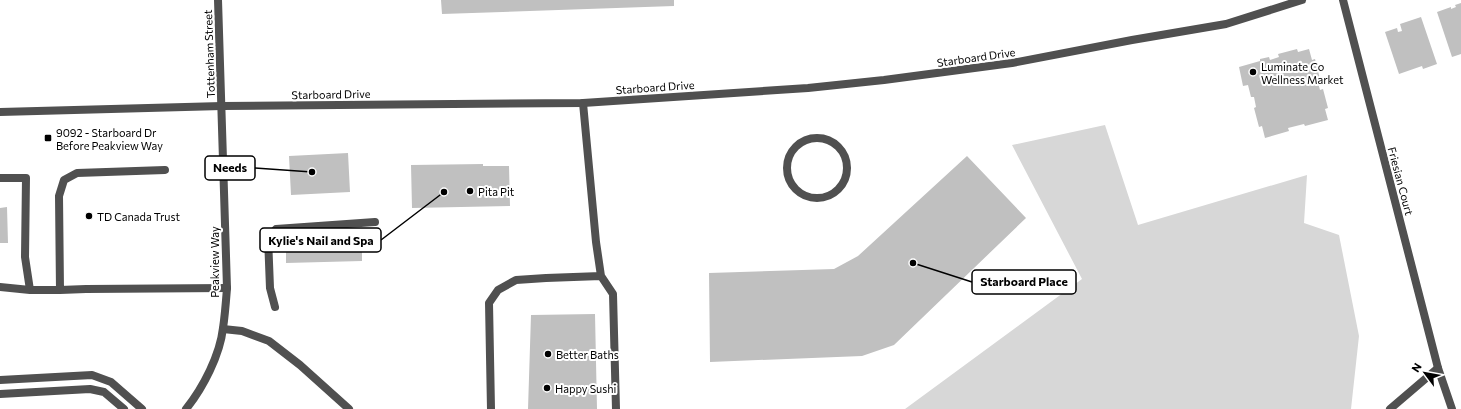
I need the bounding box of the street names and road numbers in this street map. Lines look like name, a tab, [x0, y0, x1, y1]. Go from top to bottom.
street label: Tottenham Street	[201, 9, 217, 98]
street label: Starboard Drive	[936, 45, 1016, 69]
street label: Starboard Drive	[615, 78, 695, 96]
street label: Starboard Drive	[291, 87, 371, 101]
street label: Friesian Court	[1386, 145, 1417, 217]
street label: Peakview Way	[208, 226, 221, 298]

